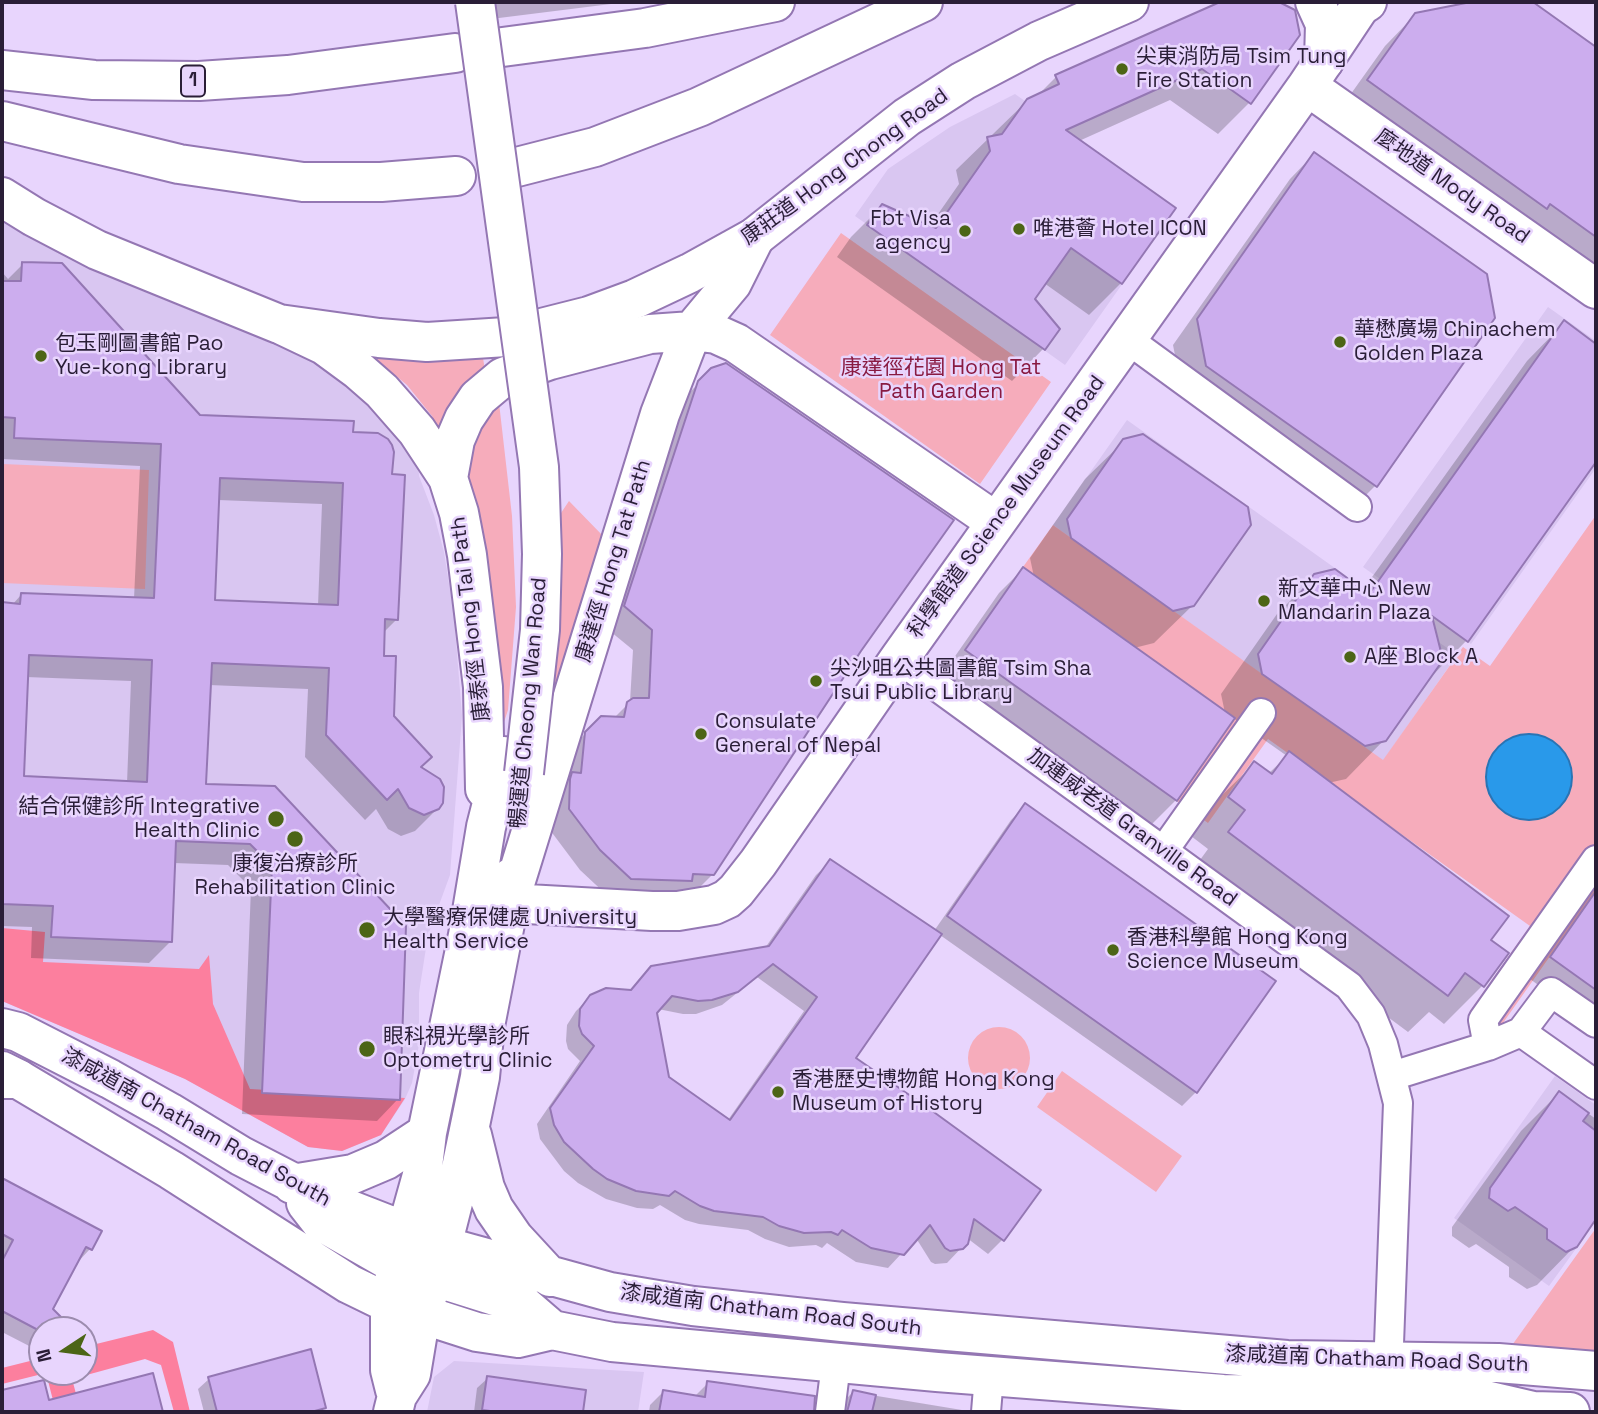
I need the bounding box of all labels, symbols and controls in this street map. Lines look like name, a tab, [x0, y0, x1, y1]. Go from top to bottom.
place label: 尖東消防局 Tsim Tung Fire Station	[1136, 44, 1347, 94]
marker: 尖東消防局 Tsim Tung Fire Station	[1114, 61, 1130, 77]
road number: 1	[181, 66, 205, 96]
street label: 康莊道 Hong Chong Road	[737, 83, 953, 251]
street label: 麼地道 Mody Road	[1370, 124, 1534, 250]
place label: Fbt Visa agency	[870, 206, 951, 256]
place label: 唯港薈 Hotel ICON	[1033, 216, 1207, 242]
marker: 唯港薈 Hotel ICON	[1011, 221, 1027, 237]
marker: Fbt Visa agency	[957, 223, 973, 239]
place label: 華懋廣場 Chinachem Golden Plaza	[1354, 317, 1555, 367]
place label: 包玉剛圖書館 Pao Yue-kong Library	[55, 331, 227, 381]
marker: 華懋廣場 Chinachem Golden Plaza	[1332, 334, 1348, 350]
marker: 包玉剛圖書館 Pao Yue-kong Library	[33, 348, 49, 364]
park label: 康達徑花園 Hong Tat Path Garden	[841, 355, 1041, 405]
street label: 科學館道 Science Museum Road	[903, 371, 1111, 643]
street label: 康達徑 Hong Tat Path	[571, 457, 657, 665]
street label: 康泰徑 Hong Tai Path	[446, 515, 496, 723]
street label: 暢運道 Cheong Wan Road	[505, 576, 553, 830]
place label: 新文華中心 New Mandarin Plaza	[1278, 576, 1431, 626]
marker: 新文華中心 New Mandarin Plaza	[1256, 593, 1272, 609]
place label: A座 Block A	[1364, 644, 1478, 670]
marker: A座 Block A	[1342, 649, 1358, 665]
place label: 尖沙咀公共圖書館 Tsim Sha Tsui Public Library	[830, 656, 1091, 706]
marker: 尖沙咀公共圖書館 Tsim Sha Tsui Public Library	[808, 673, 824, 689]
place label: Consulate General of Nepal	[715, 709, 881, 759]
marker: Consulate General of Nepal	[693, 726, 709, 742]
street label: 加連威老道 Granville Road	[1022, 744, 1242, 912]
place label: 結合保健診所 Integrative Health Clinic	[19, 794, 260, 844]
marker: 結合保健診所 Integrative Health Clinic	[266, 809, 286, 829]
marker: 康復治療診所 Rehabilitation Clinic	[285, 829, 305, 849]
place label: 康復治療診所 Rehabilitation Clinic	[195, 851, 395, 901]
place label: 大學醫療保健處 University Health Service	[383, 905, 637, 955]
marker: 大學醫療保健處 University Health Service	[357, 920, 377, 940]
place label: 香港科學館 Hong Kong Science Museum	[1127, 925, 1348, 975]
marker: 香港科學館 Hong Kong Science Museum	[1105, 942, 1121, 958]
place label: 眼科視光學診所 Optometry Clinic	[383, 1024, 553, 1074]
marker: 眼科視光學診所 Optometry Clinic	[357, 1039, 377, 1059]
street label: 漆咸道南 Chatham Road South	[57, 1043, 335, 1213]
place label: 香港歷史博物館 Hong Kong Museum of History	[792, 1067, 1055, 1117]
marker: 香港歷史博物館 Hong Kong Museum of History	[770, 1084, 786, 1100]
street label: 漆咸道南 Chatham Road South	[619, 1280, 923, 1342]
north arrow	[28, 1316, 98, 1386]
street label: 漆咸道南 Chatham Road South	[1225, 1342, 1529, 1378]
text: N	[30, 1346, 58, 1364]

